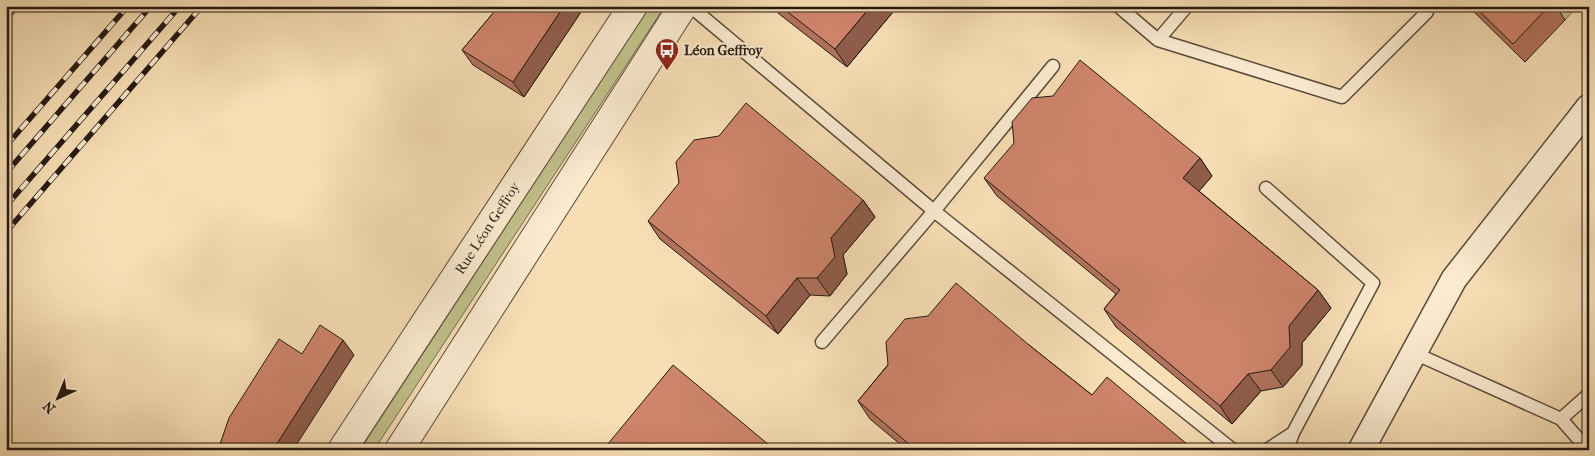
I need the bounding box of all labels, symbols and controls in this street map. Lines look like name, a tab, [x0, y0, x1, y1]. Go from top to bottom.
bus stop icon: Léon Geffroy	[654, 37, 680, 71]
place label: Léon Geffroy	[684, 42, 764, 59]
street label: Rue Léon Geffroy	[451, 179, 524, 278]
north arrow	[32, 374, 82, 424]
text: N	[39, 397, 59, 417]

